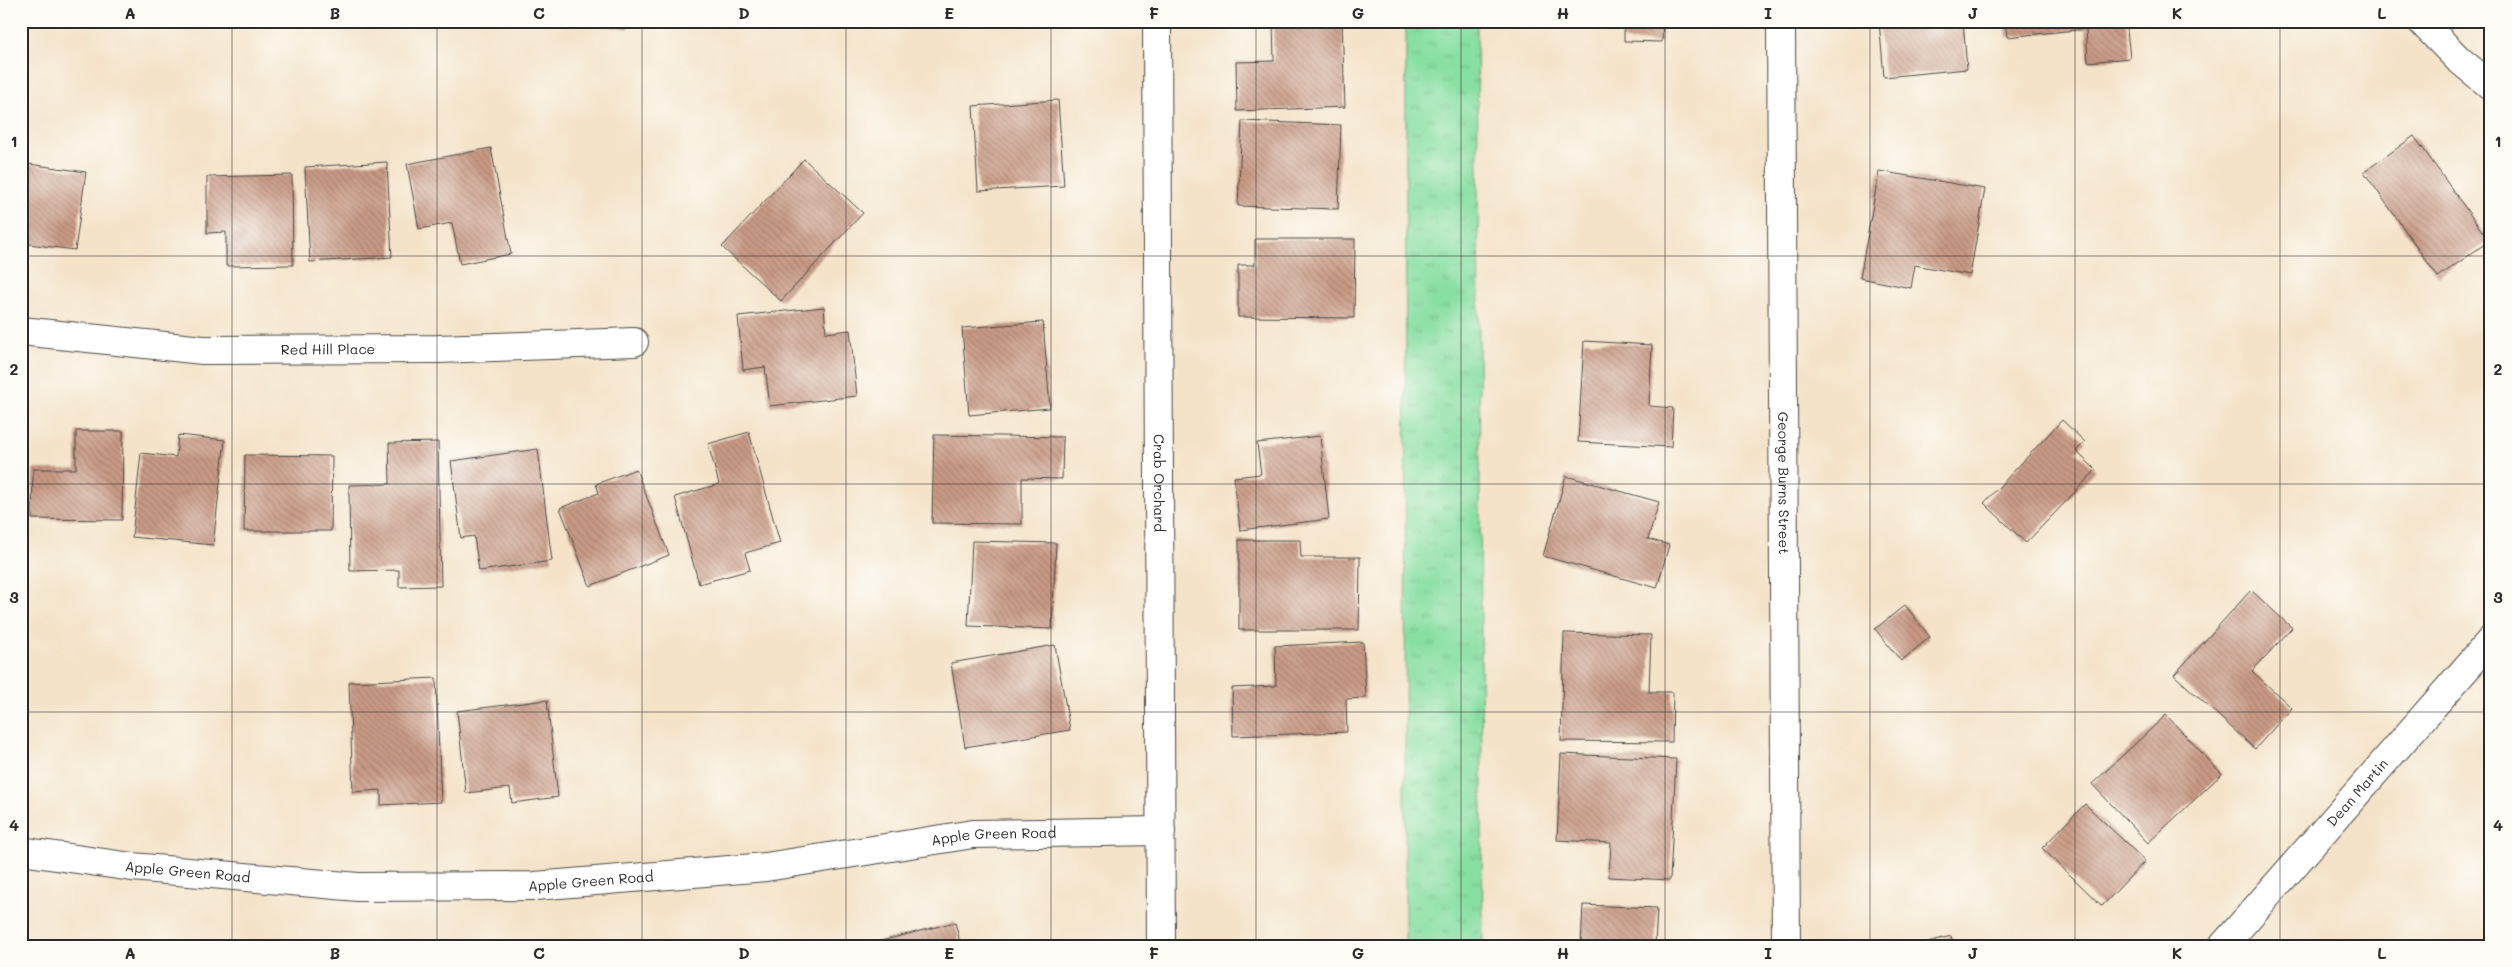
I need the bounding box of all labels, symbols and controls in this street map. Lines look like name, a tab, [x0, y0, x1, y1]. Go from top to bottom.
text: A	[124, 2, 136, 23]
text: B	[330, 2, 340, 23]
text: C	[533, 2, 545, 23]
text: D	[738, 2, 750, 23]
text: E	[944, 2, 954, 23]
text: F	[1149, 2, 1159, 23]
text: G	[1352, 2, 1364, 23]
text: H	[1557, 2, 1569, 23]
text: I	[1764, 2, 1772, 23]
text: J	[1968, 2, 1978, 23]
text: K	[2172, 2, 2182, 23]
text: L	[2377, 2, 2387, 23]
text: 1	[10, 130, 18, 151]
text: 1	[2494, 130, 2502, 151]
street label: Red Hill Place	[281, 339, 375, 359]
text: 2	[10, 358, 19, 379]
text: 2	[2494, 358, 2503, 379]
street label: George Burns Street	[1774, 412, 1794, 554]
street label: Crab Orchard	[1150, 434, 1169, 532]
text: 3	[9, 586, 19, 607]
text: 3	[2493, 586, 2503, 607]
street label: Dean Martin	[2322, 754, 2392, 830]
text: 4	[9, 814, 19, 835]
text: 4	[2493, 814, 2503, 835]
street label: Apple Green Road	[930, 823, 1057, 850]
street label: Apple Green Road	[124, 856, 251, 886]
street label: Apple Green Road	[528, 866, 654, 895]
text: A	[124, 942, 136, 963]
text: B	[330, 942, 340, 963]
text: C	[533, 942, 545, 963]
text: D	[738, 942, 750, 963]
text: E	[944, 942, 954, 963]
text: F	[1149, 942, 1159, 963]
text: G	[1352, 942, 1364, 963]
text: H	[1557, 942, 1569, 963]
text: I	[1764, 942, 1772, 963]
text: J	[1968, 942, 1978, 963]
text: K	[2172, 942, 2182, 963]
text: L	[2377, 942, 2387, 963]

